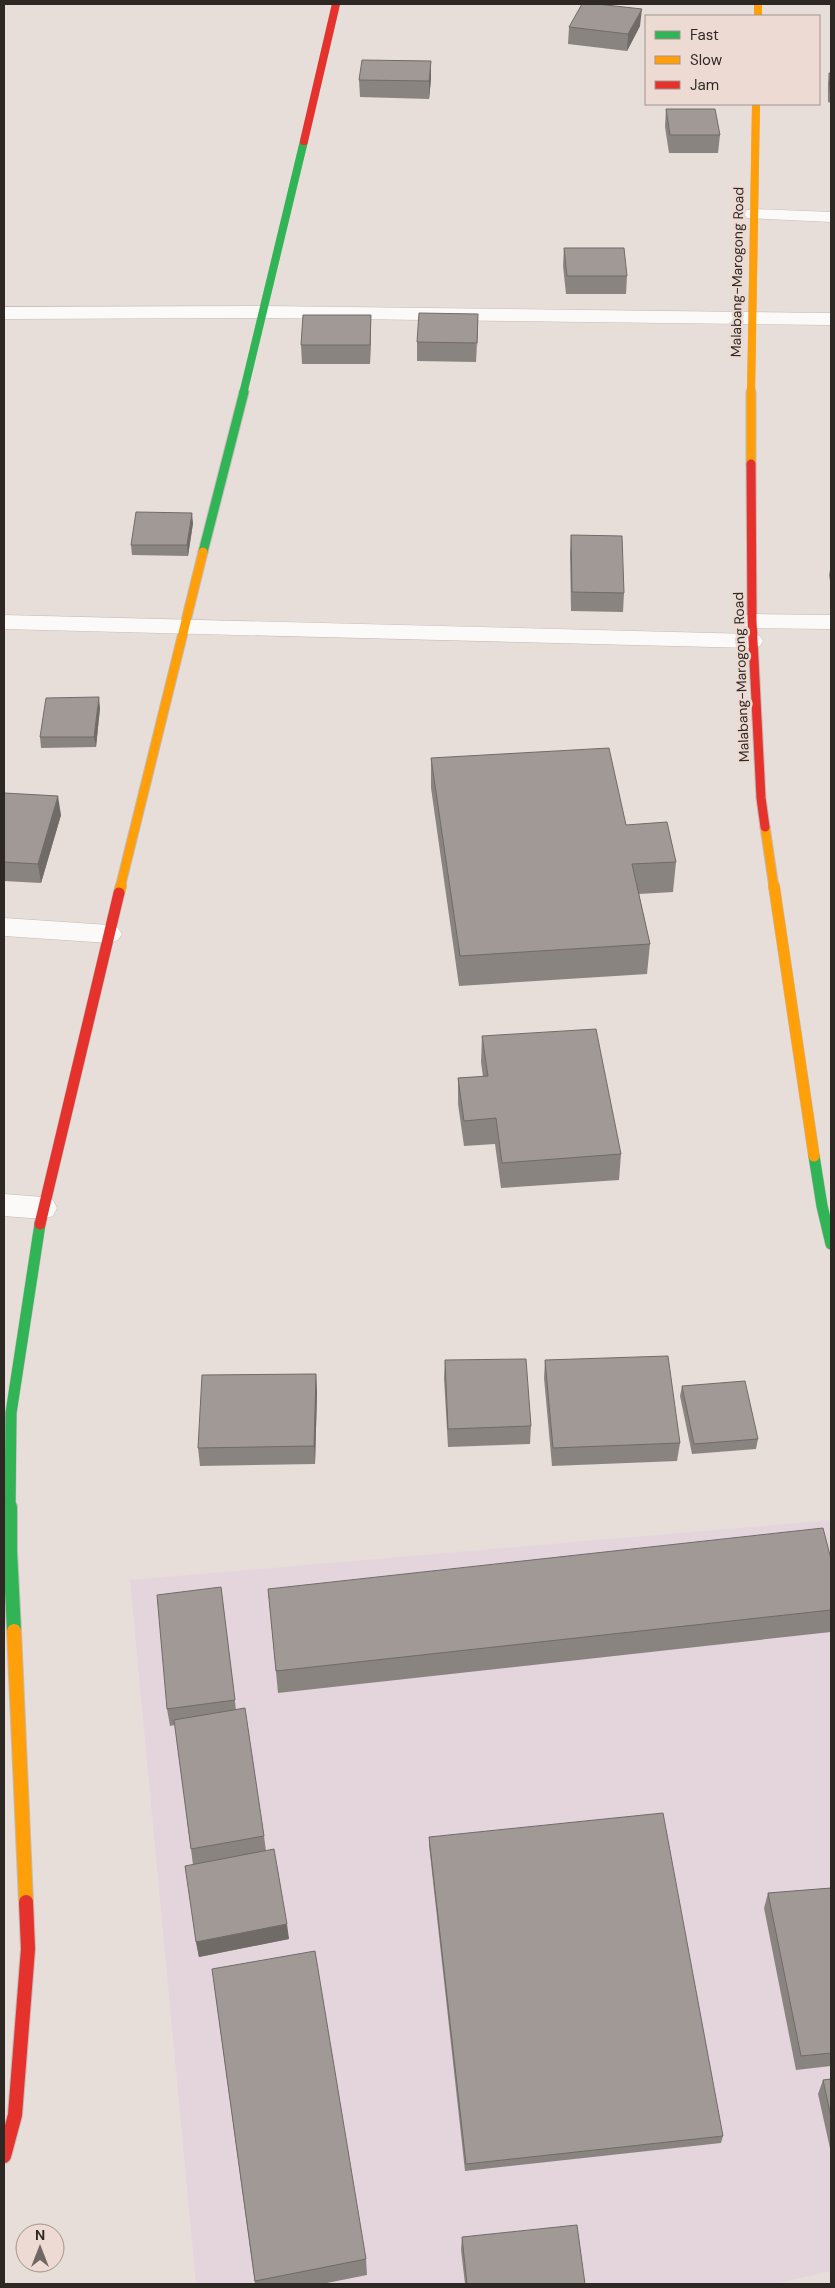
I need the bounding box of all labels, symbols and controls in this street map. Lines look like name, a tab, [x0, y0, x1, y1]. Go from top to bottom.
legend	[645, 15, 820, 105]
text: Fast	[690, 25, 719, 45]
text: Slow	[690, 50, 723, 70]
text: Jam	[690, 75, 719, 95]
street label: Malabang-Marogong Road	[727, 187, 747, 357]
street label: Malabang-Marogong Road	[729, 592, 753, 762]
north arrow	[15, 2223, 65, 2273]
text: N	[35, 2226, 45, 2244]

